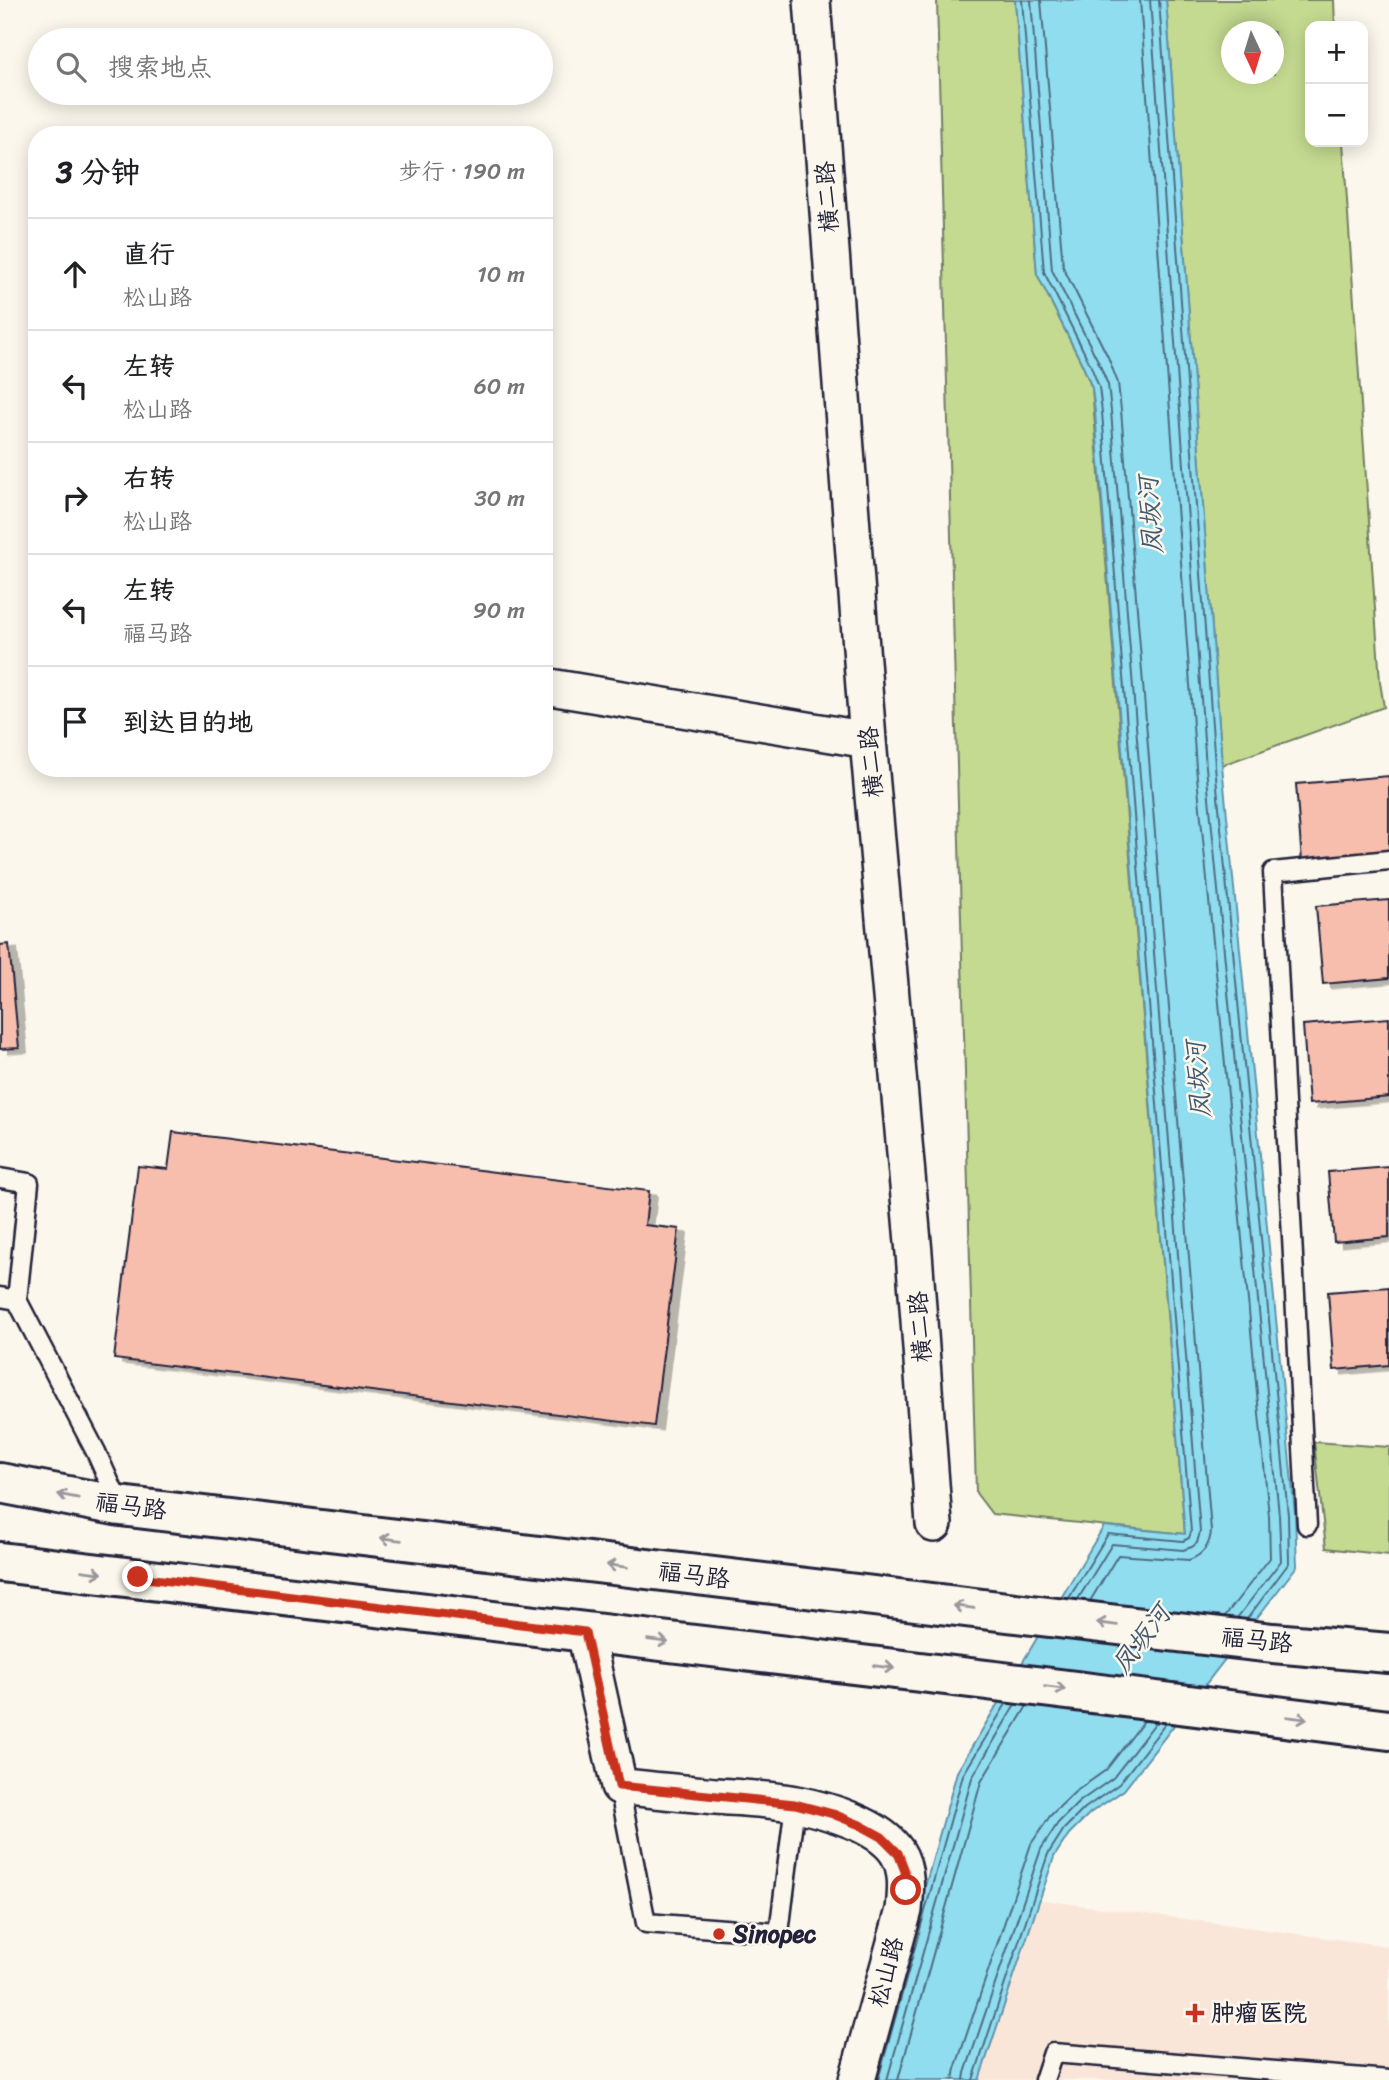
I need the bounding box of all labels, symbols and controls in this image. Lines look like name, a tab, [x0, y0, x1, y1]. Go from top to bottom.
north arrow	[1221, 21, 1284, 84]
map controls	[1305, 21, 1368, 147]
button: +	[1305, 21, 1368, 84]
search box	[28, 28, 553, 105]
text: 搜索地点	[108, 44, 212, 90]
icon: search	[52, 48, 90, 86]
button: −	[1305, 84, 1368, 147]
text: 3 分钟	[56, 145, 140, 199]
text: 步行 · 190 m	[399, 151, 525, 192]
street label: 横二路	[804, 160, 850, 234]
text: 直行	[123, 231, 175, 277]
text: 10 m	[477, 254, 525, 295]
icon: ahead	[56, 255, 94, 293]
text: 松山路	[123, 277, 192, 318]
text: 左转	[123, 343, 175, 389]
text: 60 m	[474, 366, 525, 407]
icon: left	[56, 367, 94, 405]
text: 松山路	[123, 389, 192, 430]
text: 右转	[123, 455, 175, 501]
water label: 凤坂河	[1124, 471, 1176, 556]
text: 30 m	[474, 478, 525, 519]
icon: right	[56, 479, 94, 517]
text: 松山路	[123, 501, 192, 542]
text: 左转	[123, 567, 175, 613]
text: 90 m	[473, 590, 525, 631]
icon: left	[56, 591, 94, 629]
text: 福马路	[123, 613, 192, 654]
text: 到达目的地	[123, 699, 253, 745]
icon: arrive	[56, 703, 94, 741]
street label: 横二路	[847, 724, 895, 800]
water label: 凤坂河	[1171, 1035, 1224, 1121]
street label: 横二路	[897, 1290, 943, 1364]
street label: 福马路	[92, 1480, 170, 1532]
one-way arrow	[57, 1489, 80, 1502]
one-way arrow	[380, 1532, 403, 1545]
street label: 福马路	[656, 1550, 732, 1600]
one-way arrow	[606, 1559, 629, 1572]
route end	[122, 1561, 153, 1592]
one-way arrow	[80, 1566, 103, 1579]
water label: 凤坂河	[1099, 1591, 1185, 1684]
one-way arrow	[953, 1601, 976, 1614]
street label: 福马路	[1219, 1615, 1295, 1665]
one-way arrow	[1097, 1617, 1119, 1630]
one-way arrow	[647, 1634, 669, 1647]
one-way arrow	[873, 1661, 895, 1674]
one-way arrow	[1043, 1682, 1066, 1695]
one-way arrow	[1285, 1712, 1308, 1725]
route start	[890, 1874, 921, 1905]
place label: Sinopec	[732, 1913, 817, 1955]
marker: Sinopec	[711, 1926, 727, 1942]
street label: 松山路	[856, 1932, 916, 2012]
place label: 肿瘤医院	[1211, 1992, 1307, 2034]
marker: 肿瘤医院	[1185, 2003, 1205, 2023]

